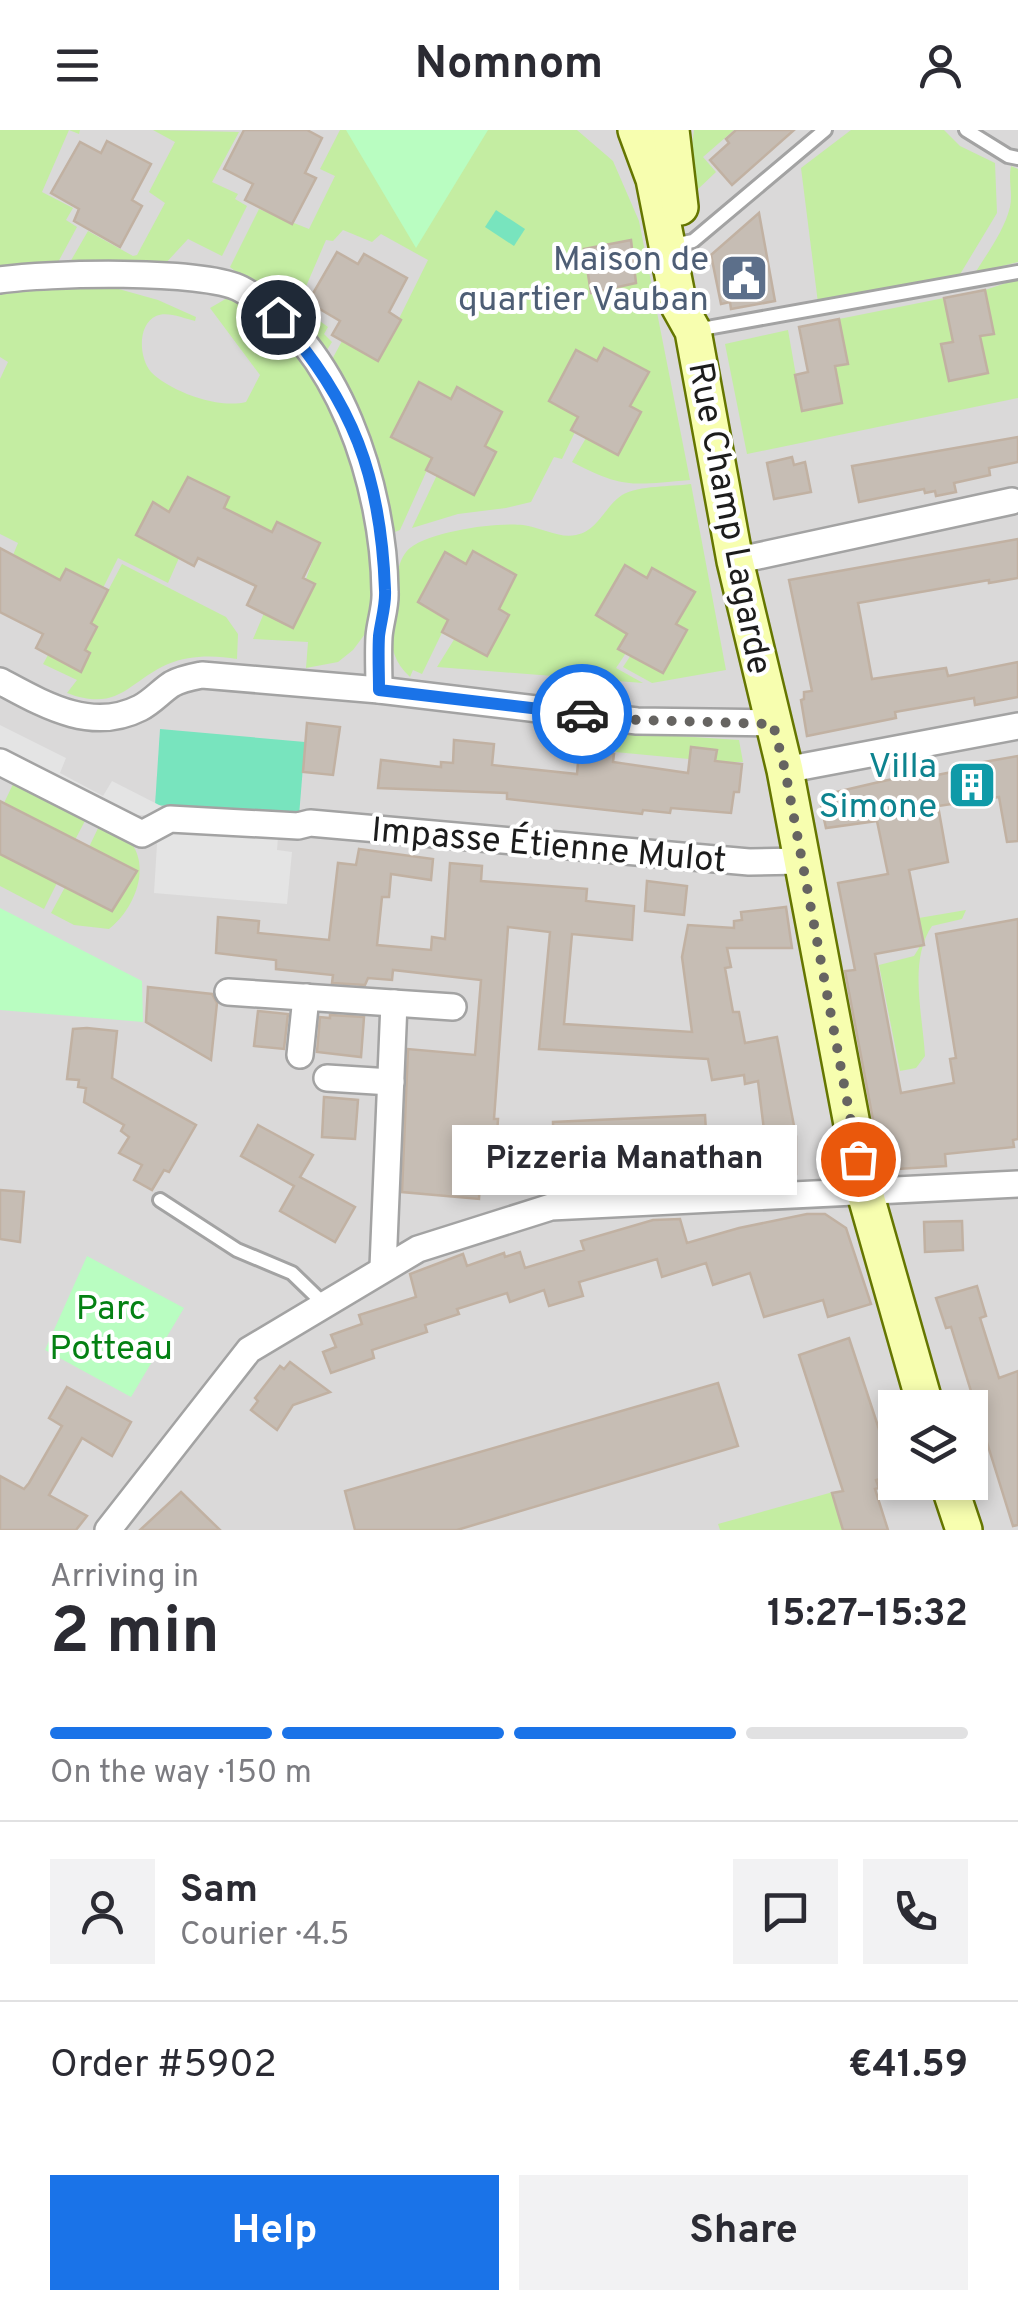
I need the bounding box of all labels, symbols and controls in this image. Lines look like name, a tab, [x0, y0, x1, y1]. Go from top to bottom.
text: Nomnom	[415, 37, 603, 94]
icon: menu	[50, 38, 105, 93]
icon: person	[913, 38, 968, 93]
place label: Maison de quartier Vauban	[458, 239, 709, 323]
public building icon: Maison de quartier Vauban	[718, 252, 770, 304]
pin	[236, 275, 321, 360]
icon: home	[251, 290, 306, 345]
street label: Rue Champ Lagarde	[676, 359, 780, 679]
courier	[532, 664, 632, 764]
icon: car	[555, 687, 610, 742]
place label: Villa Simone	[819, 746, 937, 830]
building icon: Villa Simone	[946, 759, 998, 811]
street label: Impasse Étienne Mulot	[369, 809, 728, 884]
pin	[816, 1117, 901, 1202]
callout: Pizzeria Manathan	[453, 1124, 798, 1194]
icon: bag	[831, 1132, 886, 1187]
text: Pizzeria Manathan	[485, 1140, 764, 1180]
park label: Parc Potteau	[49, 1288, 173, 1372]
map controls	[878, 1390, 988, 1500]
button: layers	[878, 1390, 988, 1500]
text: Arriving in	[50, 1558, 199, 1598]
text: 15:27–15:32	[767, 1591, 968, 1640]
text: 2 min	[50, 1594, 220, 1676]
text: On the way · 150 m	[50, 1754, 312, 1794]
button: person	[50, 1859, 155, 1964]
button: chat	[733, 1859, 838, 1964]
button: phone	[863, 1859, 968, 1964]
text: Sam	[180, 1867, 258, 1916]
text: Courier · 4.5	[180, 1916, 349, 1956]
text: Order #5902	[50, 2042, 277, 2091]
text: €41.59	[848, 2042, 968, 2091]
button: Help	[50, 2175, 499, 2290]
button: Share	[519, 2175, 968, 2290]

